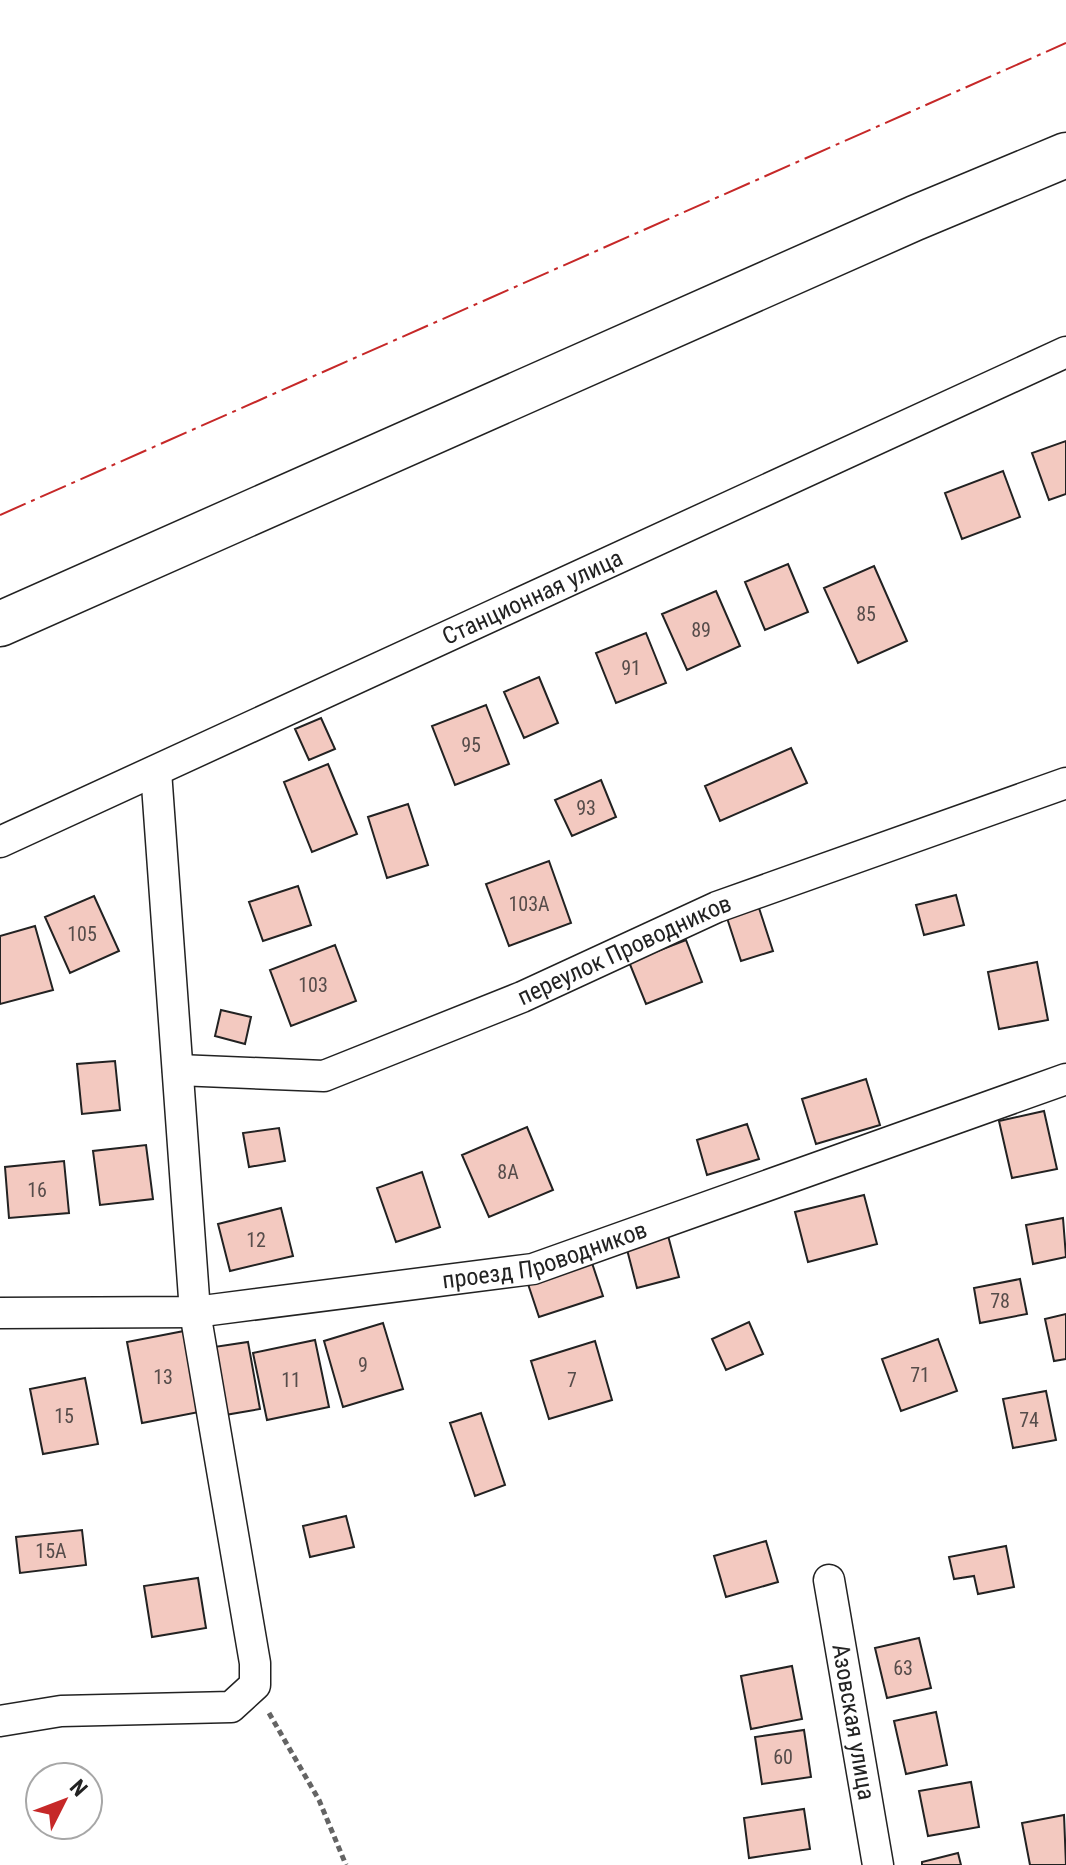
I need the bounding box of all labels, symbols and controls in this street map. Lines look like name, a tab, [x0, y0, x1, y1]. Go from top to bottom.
street label: Станционная улица	[438, 544, 627, 651]
house number: 85	[856, 602, 876, 626]
house number: 89	[691, 618, 711, 642]
house number: 91	[621, 656, 641, 680]
house number: 95	[461, 733, 481, 757]
house number: 93	[576, 796, 596, 820]
street label: переулок Проводников	[513, 889, 735, 1011]
house number: 103А	[508, 892, 550, 916]
house number: 105	[67, 922, 97, 946]
house number: 103	[298, 973, 328, 997]
house number: 8А	[497, 1160, 519, 1184]
house number: 16	[27, 1178, 47, 1202]
street label: проезд Проводников	[441, 1216, 651, 1294]
house number: 12	[246, 1228, 266, 1252]
house number: 78	[990, 1289, 1010, 1313]
house number: 9	[358, 1353, 368, 1377]
house number: 71	[910, 1363, 930, 1387]
house number: 13	[153, 1365, 173, 1389]
house number: 11	[281, 1368, 301, 1392]
house number: 7	[567, 1368, 577, 1392]
house number: 15	[54, 1404, 74, 1428]
house number: 74	[1019, 1408, 1039, 1432]
house number: 15А	[35, 1539, 67, 1563]
street label: Азовская улица	[826, 1642, 881, 1802]
house number: 63	[893, 1656, 913, 1680]
house number: 60	[773, 1745, 793, 1769]
north arrow	[24, 1761, 104, 1841]
text: N	[65, 1775, 92, 1801]

